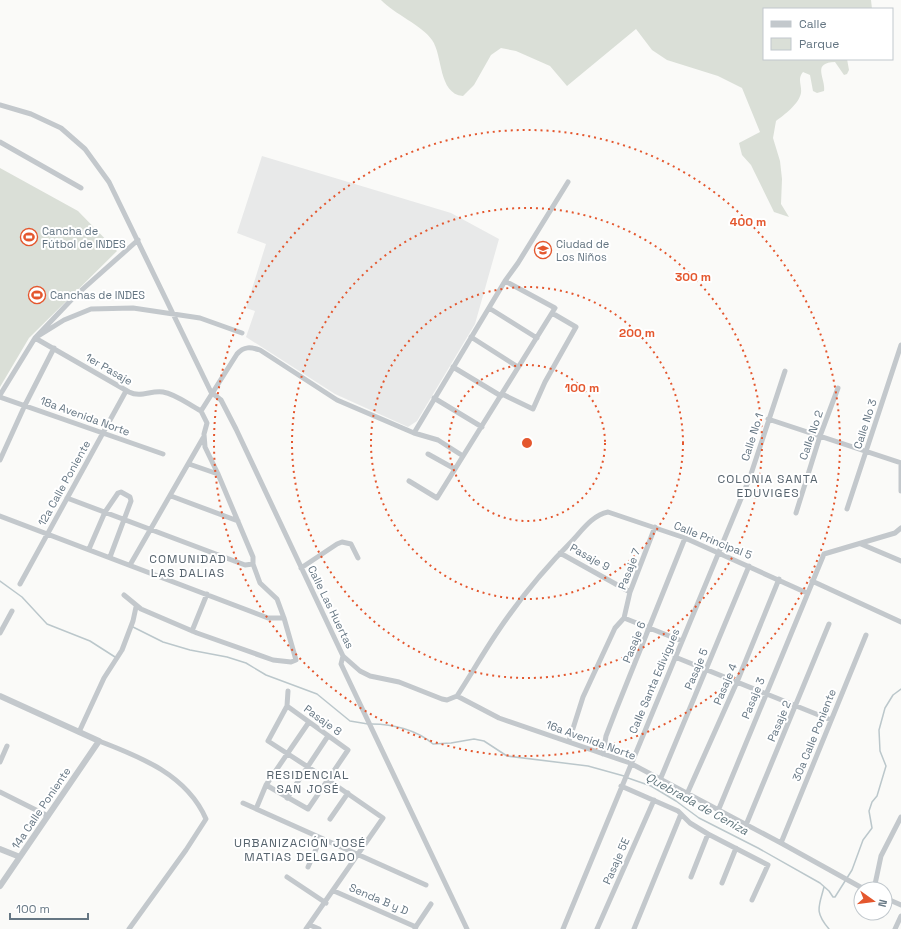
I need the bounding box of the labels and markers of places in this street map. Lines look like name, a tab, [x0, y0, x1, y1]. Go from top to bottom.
place label: Cancha de Fútbol de INDES	[42, 224, 126, 251]
sports icon: Cancha de Fútbol de INDES	[19, 227, 39, 247]
place label: Ciudad de Los Niños	[556, 237, 609, 264]
school or university icon: Ciudad de Los Niños	[533, 240, 553, 260]
sports icon: Canchas de INDES	[27, 285, 47, 305]
place label: Canchas de INDES	[50, 288, 145, 302]
centre of rings	[520, 436, 534, 450]

